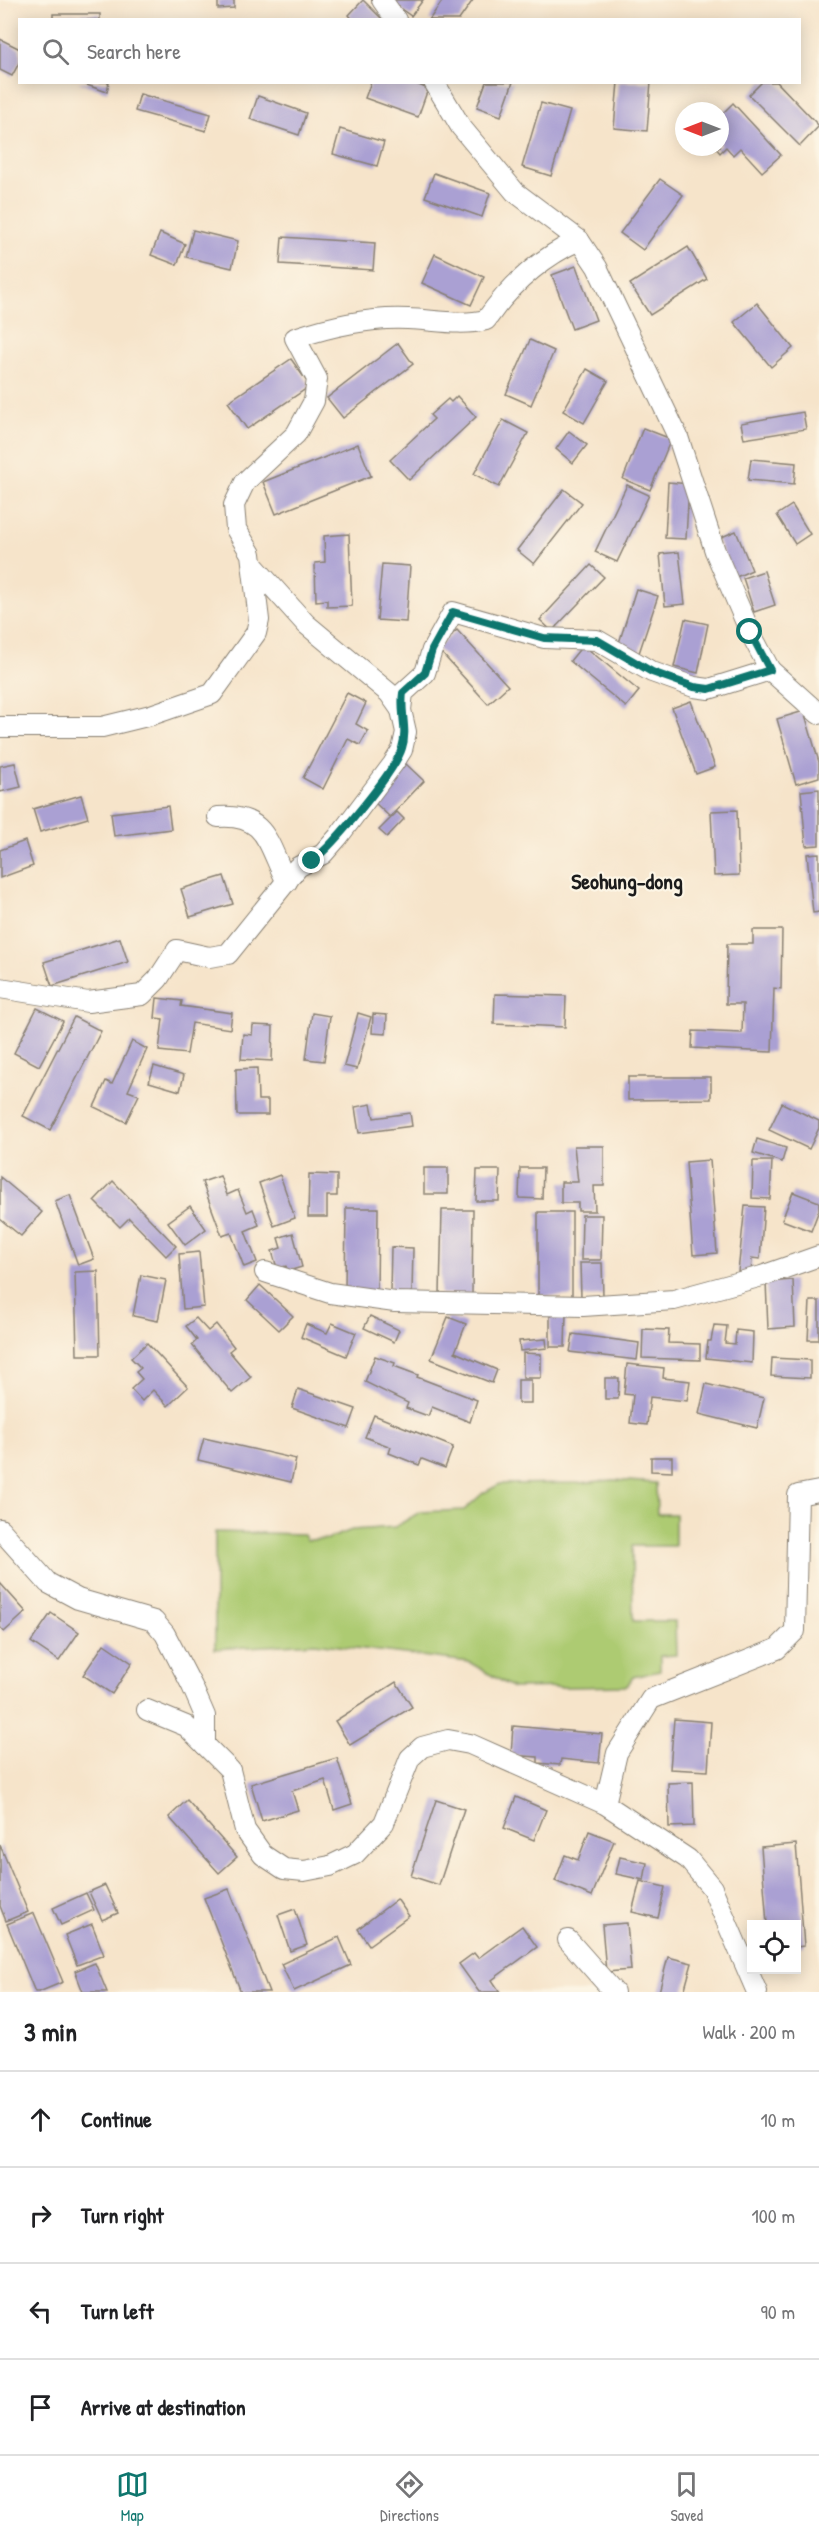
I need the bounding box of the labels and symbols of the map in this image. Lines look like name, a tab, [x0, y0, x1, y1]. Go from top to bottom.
north arrow	[675, 102, 729, 156]
route start	[736, 618, 762, 644]
route end	[298, 847, 324, 873]
district label: Seohung-dong	[571, 866, 683, 897]

